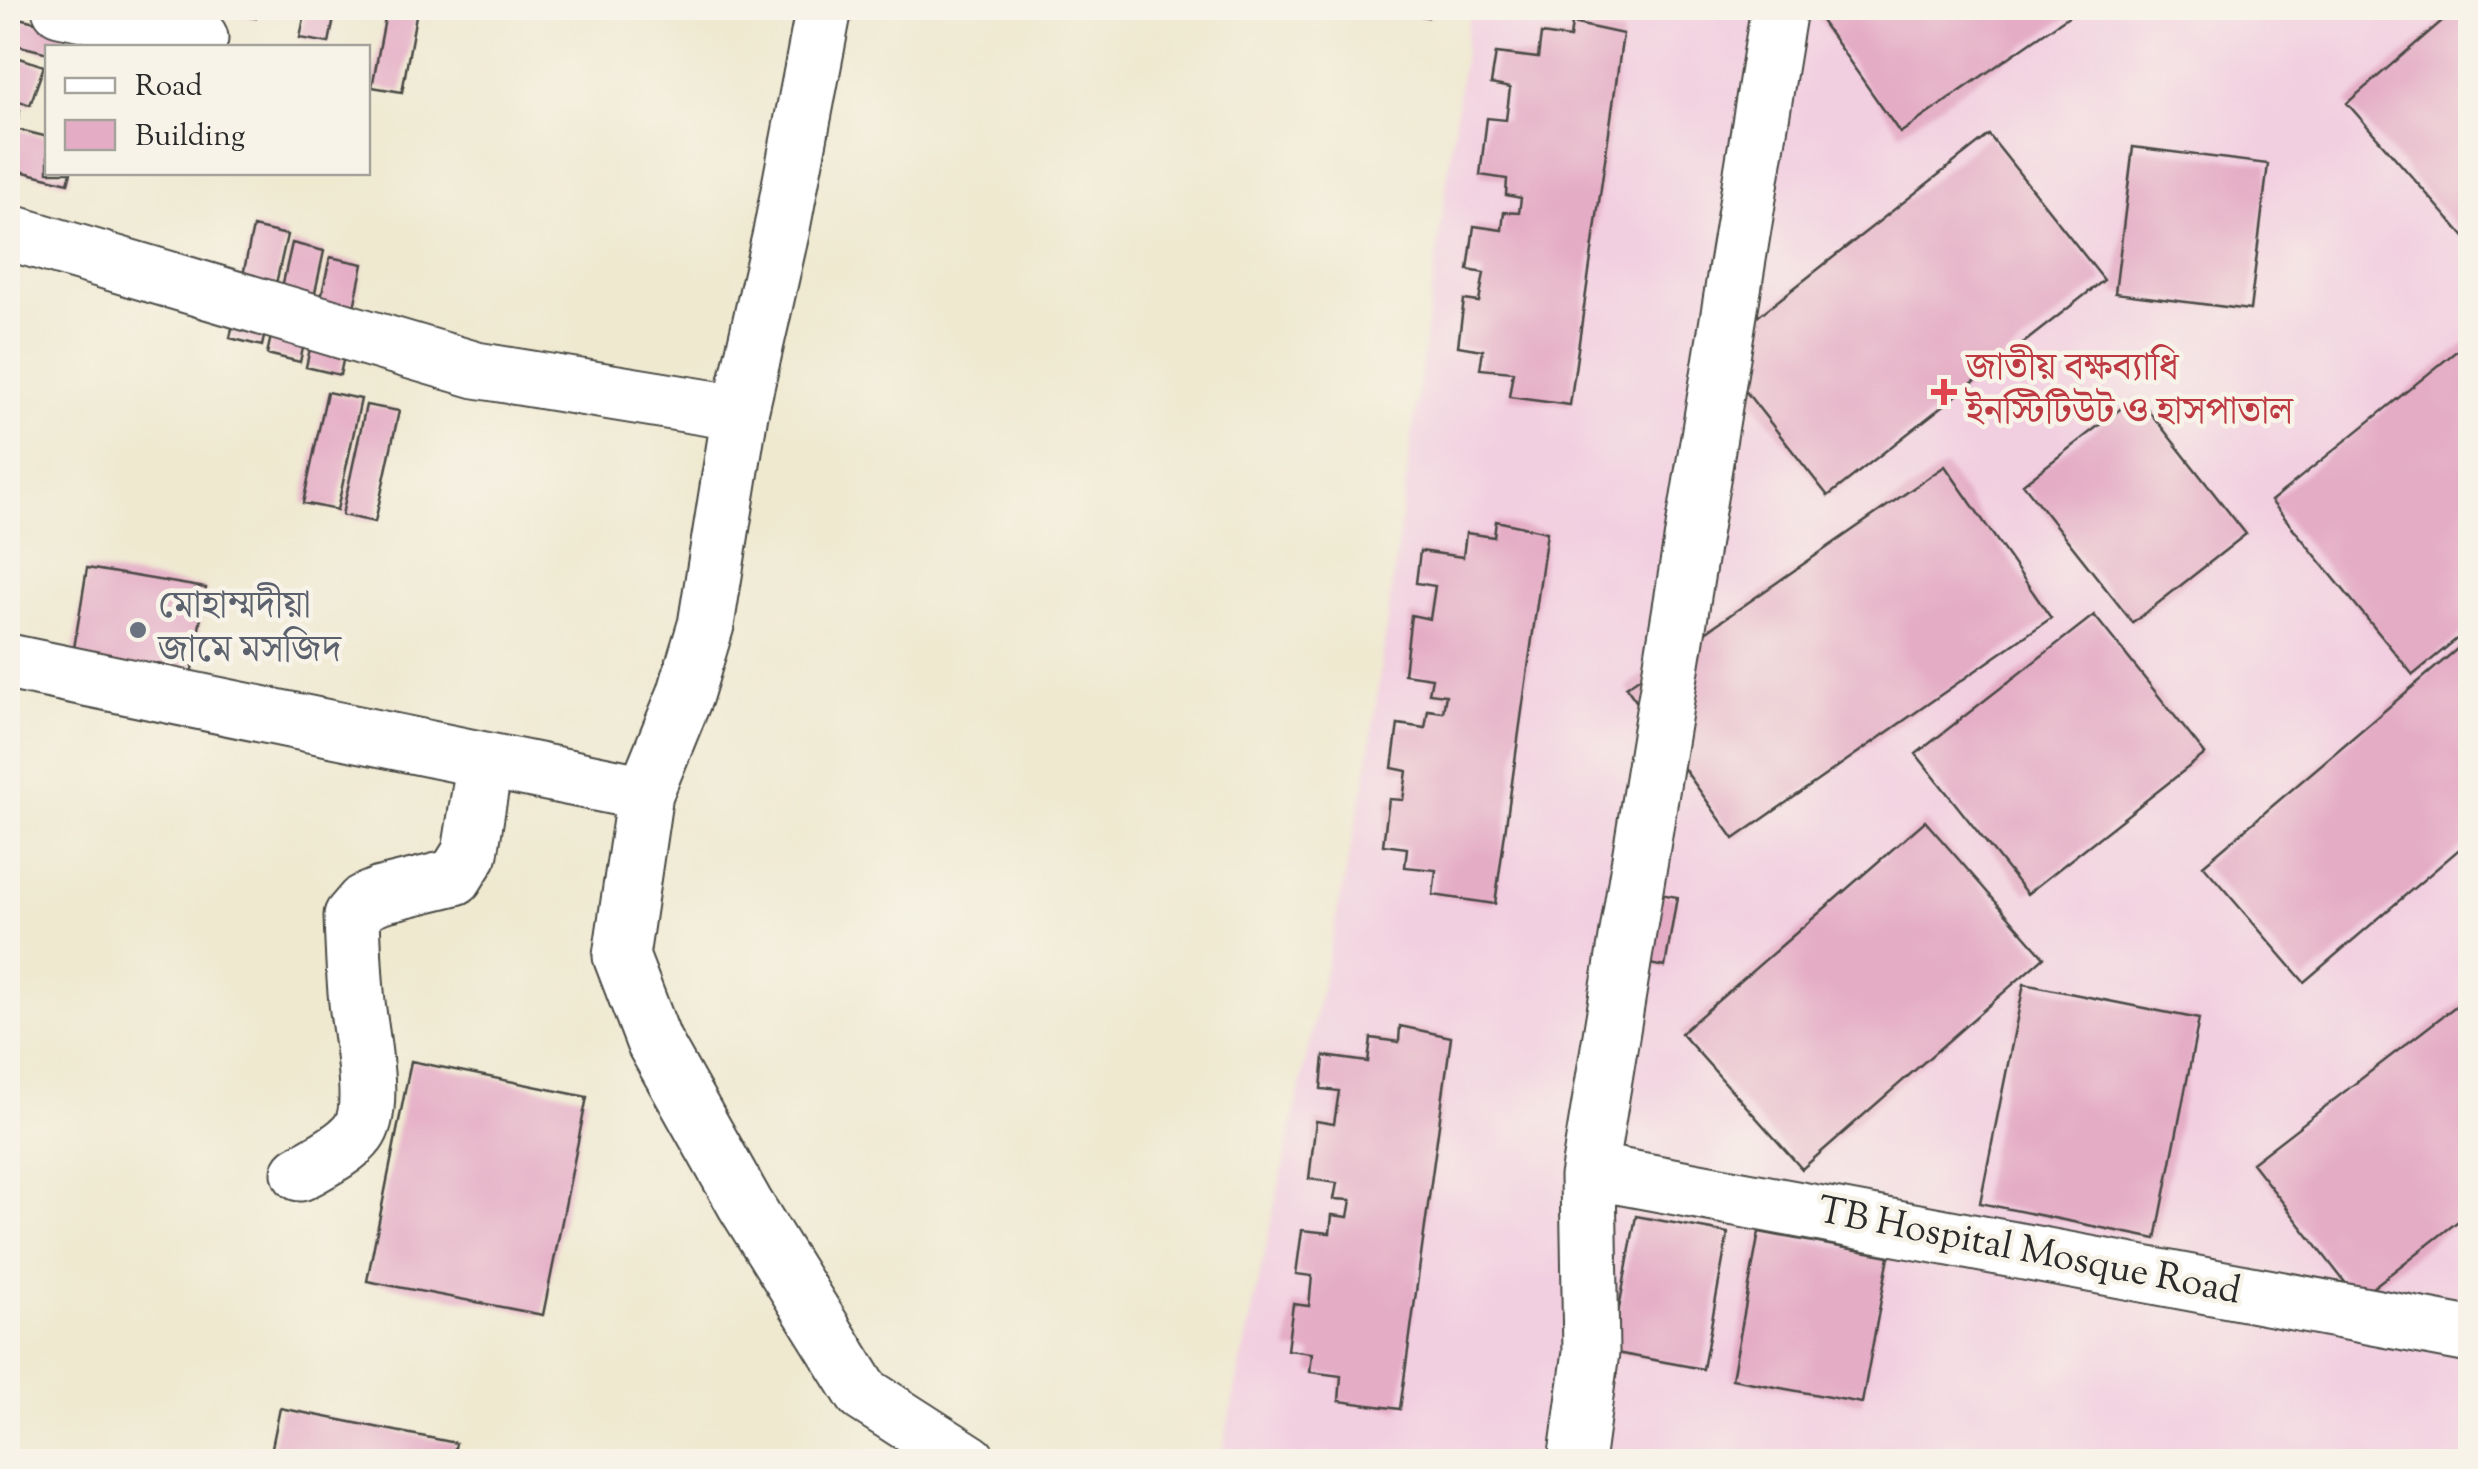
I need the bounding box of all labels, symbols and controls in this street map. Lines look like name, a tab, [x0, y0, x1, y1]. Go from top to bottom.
legend	[45, 45, 370, 175]
text: Road	[135, 66, 202, 109]
text: Building	[135, 116, 245, 159]
place label: জাতীয় বক্ষব্যাধি ইনস্টিটিউট ও হাসপাতাল	[1964, 343, 2294, 441]
marker: জাতীয় বক্ষব্যাধি ইনস্টিটিউট ও হাসপাতাল	[1931, 379, 1957, 405]
place label: মোহাম্মদীয়া জামে মসজিদ	[156, 581, 343, 679]
marker: মোহাম্মদীয়া জামে মসজিদ	[127, 619, 149, 641]
street label: TB Hospital Mosque Road	[1813, 1186, 2245, 1320]

